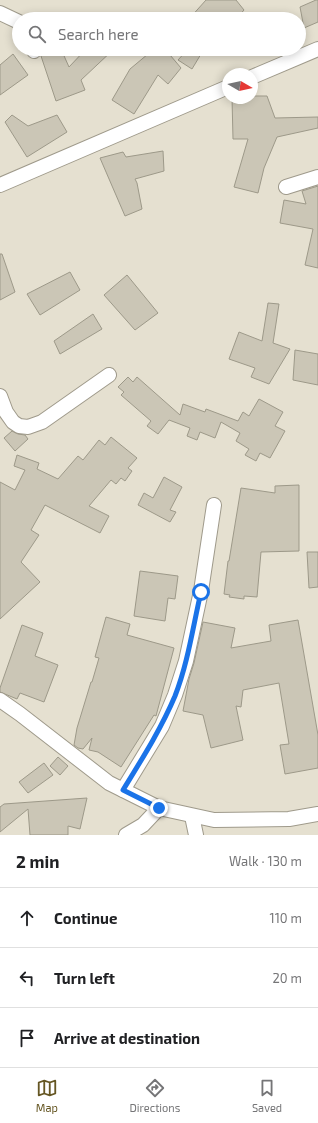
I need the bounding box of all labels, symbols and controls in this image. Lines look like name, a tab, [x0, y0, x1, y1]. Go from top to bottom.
search box	[12, 12, 306, 56]
icon: search	[26, 23, 48, 45]
text: Search here	[58, 25, 139, 43]
north arrow	[222, 68, 258, 104]
route start	[192, 583, 210, 601]
route end	[150, 799, 168, 817]
text: 2 min	[16, 851, 59, 871]
text: Walk · 130 m	[229, 853, 302, 869]
icon: ahead	[16, 907, 38, 929]
text: Continue	[54, 909, 117, 927]
text: 110 m	[270, 910, 302, 926]
icon: left	[16, 967, 38, 989]
text: Turn left	[54, 969, 115, 987]
text: 20 m	[273, 970, 302, 986]
icon: arrive	[16, 1027, 38, 1049]
text: Arrive at destination	[54, 1029, 200, 1047]
tab: Map	[36, 1077, 58, 1114]
tab: Directions	[130, 1077, 180, 1114]
tab: Saved	[252, 1077, 282, 1114]

